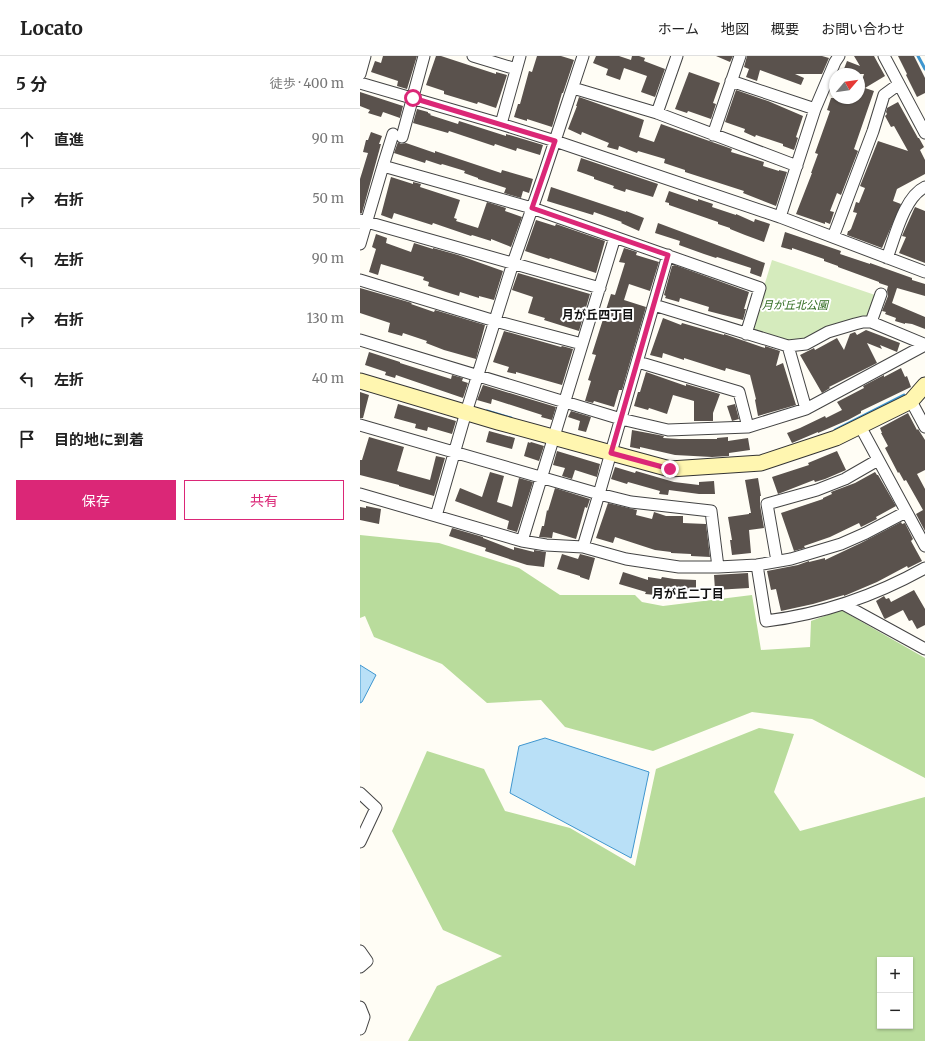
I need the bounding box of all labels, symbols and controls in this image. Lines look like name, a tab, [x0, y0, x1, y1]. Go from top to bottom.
text: Locato	[20, 16, 83, 40]
text: ホーム	[657, 20, 699, 38]
text: 地図	[721, 20, 749, 38]
text: 概要	[771, 20, 799, 38]
text: お問い合わせ	[821, 20, 905, 38]
north arrow	[829, 68, 865, 104]
text: 5 分	[16, 73, 47, 95]
text: 徒歩 · 400 m	[270, 75, 344, 92]
route start	[404, 89, 422, 107]
icon: ahead	[16, 128, 38, 150]
text: 直進	[54, 130, 84, 149]
text: 90 m	[312, 130, 344, 147]
icon: right	[16, 188, 38, 210]
text: 右折	[54, 190, 84, 209]
text: 50 m	[312, 190, 344, 207]
icon: left	[16, 248, 38, 270]
text: 左折	[54, 250, 84, 269]
text: 90 m	[312, 250, 344, 267]
park label: 月が丘北公園	[762, 298, 830, 312]
district label: 月が丘四丁目	[562, 307, 634, 322]
icon: right	[16, 308, 38, 330]
text: 右折	[54, 310, 84, 329]
text: 130 m	[307, 310, 344, 327]
icon: left	[16, 368, 38, 390]
text: 左折	[54, 370, 84, 389]
text: 40 m	[312, 370, 344, 387]
icon: arrive	[16, 428, 38, 450]
text: 目的地に到着	[54, 430, 144, 449]
route end	[661, 460, 679, 478]
button: 保存	[16, 480, 176, 520]
button: 共有	[184, 480, 344, 520]
district label: 月が丘二丁目	[652, 586, 724, 601]
map controls	[877, 957, 913, 1029]
button: +	[877, 957, 913, 993]
button: −	[877, 993, 913, 1029]

